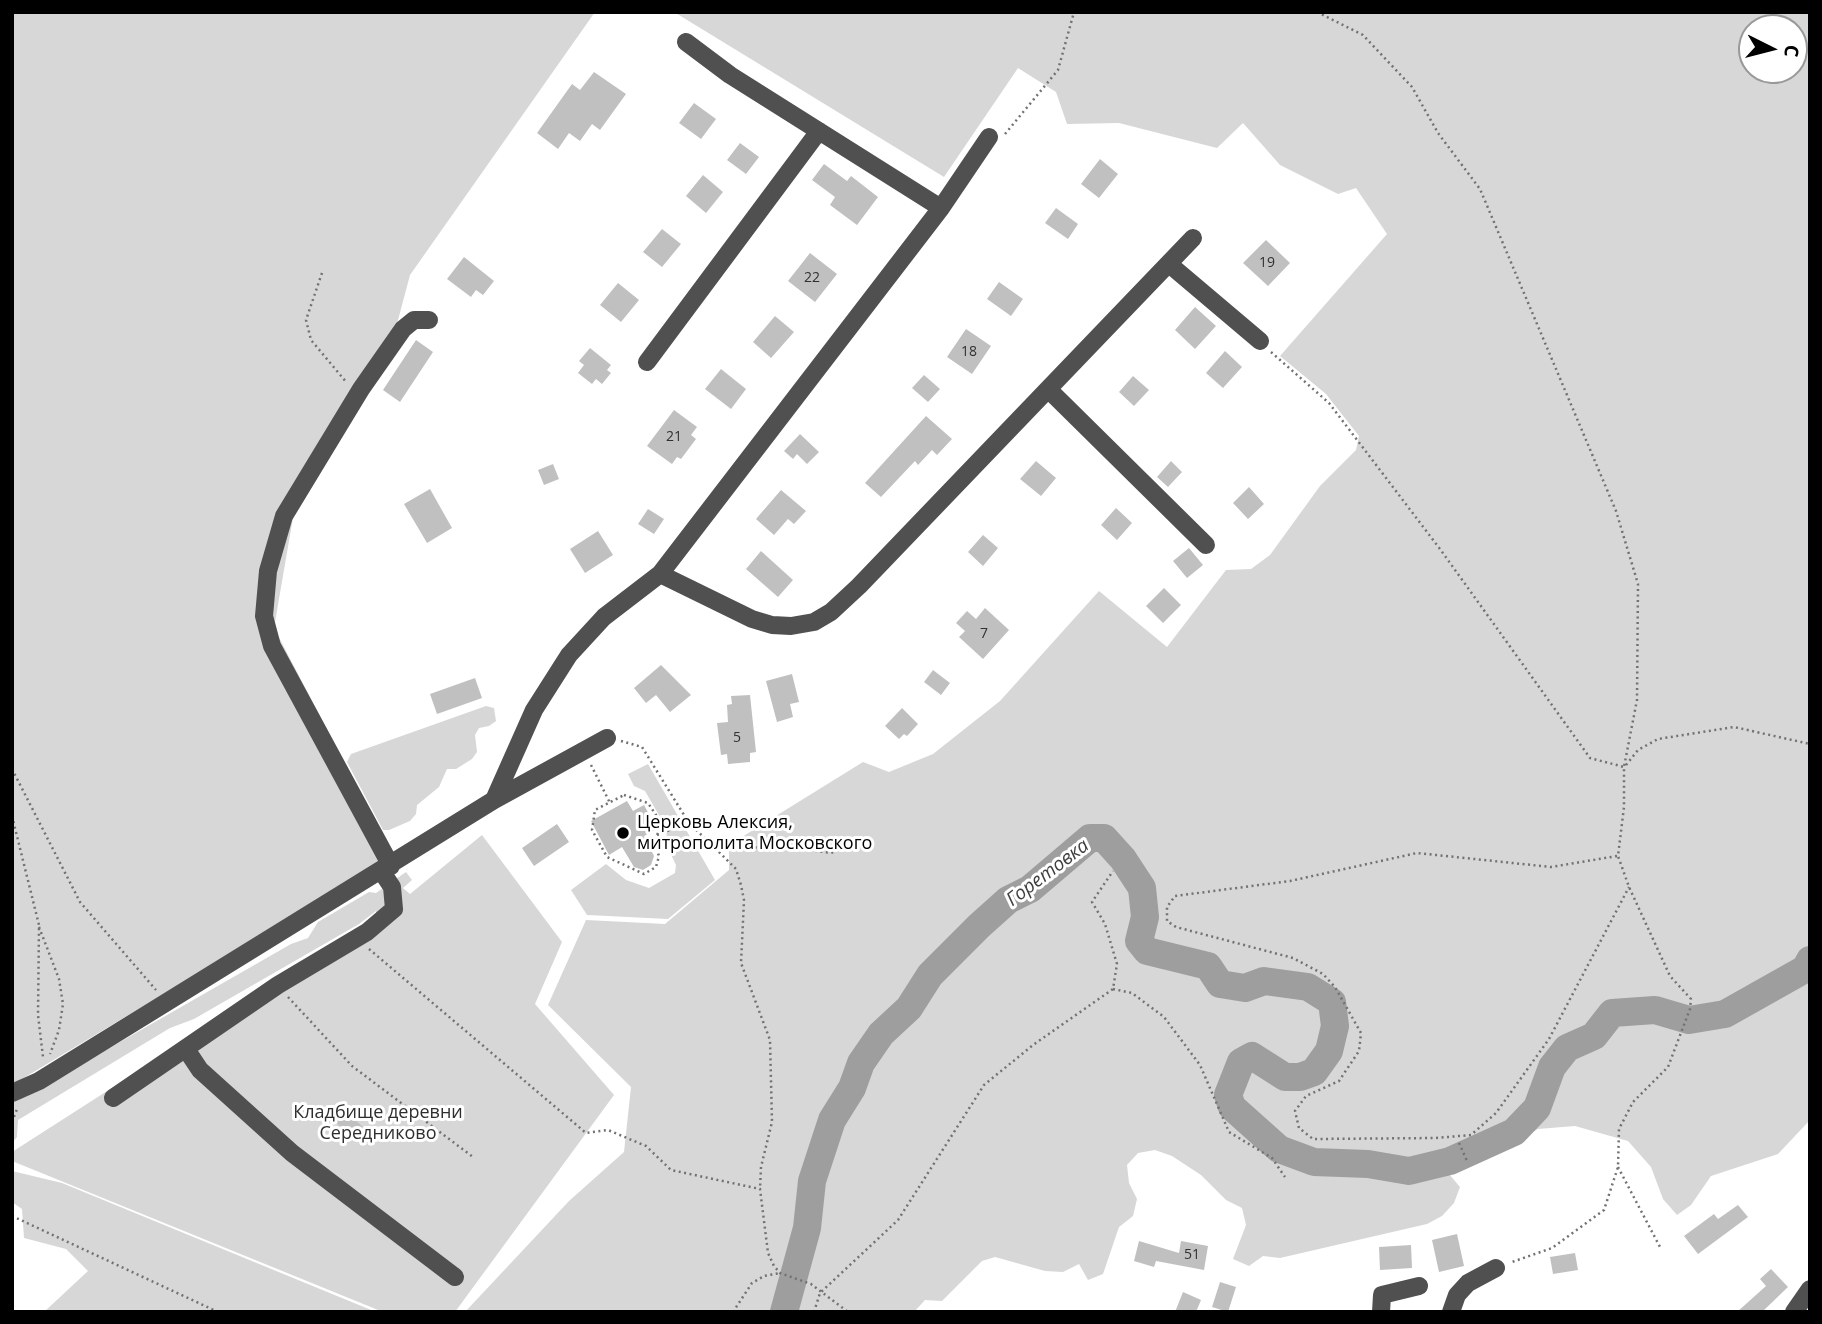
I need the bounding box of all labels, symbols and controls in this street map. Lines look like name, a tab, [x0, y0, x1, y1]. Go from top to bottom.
north arrow	[1738, 14, 1808, 84]
text: С	[1778, 44, 1805, 58]
house number: 19	[1259, 255, 1275, 271]
house number: 22	[804, 270, 820, 286]
house number: 18	[961, 344, 977, 360]
house number: 21	[666, 429, 682, 445]
house number: 7	[980, 626, 988, 642]
house number: 5	[733, 730, 741, 746]
place label: Церковь Алексия, митрополита Московского	[637, 812, 872, 854]
marker: Церковь Алексия, митрополита Московского	[615, 825, 631, 841]
water label: Горетовка	[1002, 835, 1094, 911]
park label: Кладбище деревни Середниково	[293, 1102, 463, 1144]
house number: 51	[1184, 1247, 1200, 1263]

